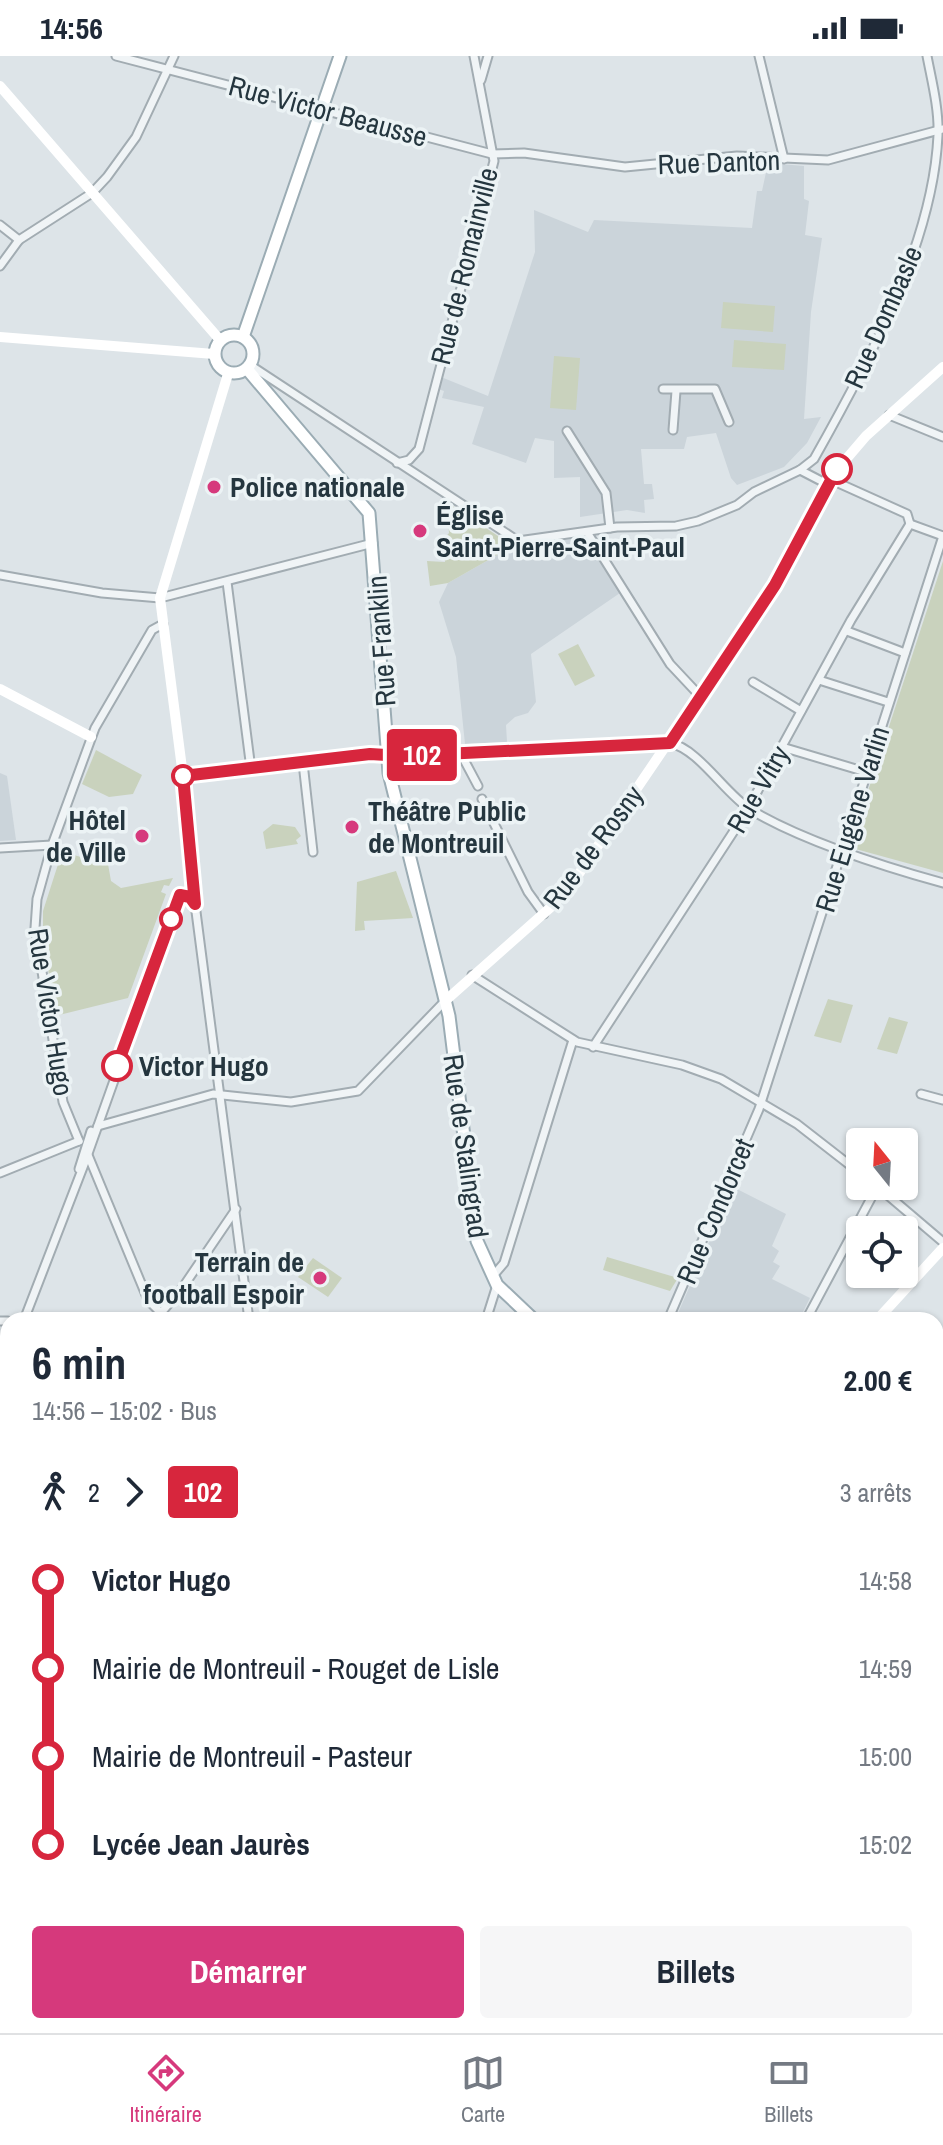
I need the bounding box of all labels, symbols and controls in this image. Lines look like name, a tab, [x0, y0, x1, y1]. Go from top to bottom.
text: 14:56	[40, 8, 103, 48]
street label: Rue Victor Beausse	[225, 66, 431, 156]
street label: Rue Danton	[657, 141, 781, 183]
street label: Rue de Romainville	[421, 164, 507, 368]
street label: Rue Dombasle	[835, 240, 931, 394]
unlabelled marker	[822, 454, 852, 484]
place label: Police nationale	[230, 468, 405, 506]
marker: Police nationale	[205, 478, 223, 496]
place label: Église Saint-Pierre-Saint-Paul	[436, 496, 685, 566]
marker: Église Saint-Pierre-Saint-Paul	[411, 522, 429, 540]
street label: Rue Franklin	[357, 574, 405, 708]
street label: Rue Eugène Varlin	[806, 721, 898, 917]
line badge: 102	[376, 729, 468, 781]
text: 102	[403, 736, 441, 774]
street label: Rue Vitry	[718, 738, 799, 840]
unlabelled marker	[172, 765, 194, 787]
street label: Rue de Rosny	[534, 777, 652, 917]
place label: Théâtre Public de Montreuil	[368, 792, 526, 862]
place label: Hôtel de Ville	[46, 801, 126, 871]
marker: Théâtre Public de Montreuil	[343, 818, 361, 836]
marker: Hôtel de Ville	[133, 827, 151, 845]
unlabelled marker	[160, 908, 182, 930]
street label: Rue Victor Hugo	[19, 925, 83, 1099]
place label: Victor Hugo	[139, 1047, 269, 1085]
marker: Victor Hugo	[102, 1051, 132, 1081]
street label: Rue de Stalingrad	[434, 1052, 498, 1240]
north arrow	[846, 1128, 918, 1200]
map controls	[846, 1128, 918, 1288]
street label: Rue Condorcet	[667, 1133, 763, 1289]
button: locate	[846, 1216, 918, 1288]
place label: Terrain de football Espoir	[143, 1243, 304, 1313]
marker: Terrain de football Espoir	[311, 1269, 329, 1287]
text: 6 min	[32, 1333, 126, 1393]
text: 2.00 €	[844, 1360, 912, 1400]
text: 14:56 – 15:02 · Bus	[32, 1393, 217, 1428]
icon: walk	[32, 1470, 76, 1514]
icon: forward	[112, 1470, 156, 1514]
text: 102	[184, 1473, 222, 1511]
text: 2	[88, 1475, 100, 1510]
text: 3 arrêts	[840, 1475, 912, 1510]
text: Victor Hugo	[92, 1560, 231, 1600]
text: 14:58	[859, 1563, 912, 1598]
text: Mairie de Montreuil - Rouget de Lisle	[92, 1648, 500, 1688]
text: 14:59	[859, 1651, 912, 1686]
text: Mairie de Montreuil - Pasteur	[92, 1736, 412, 1776]
text: 15:00	[859, 1739, 912, 1774]
text: Lycée Jean Jaurès	[92, 1824, 310, 1864]
text: 15:02	[859, 1827, 912, 1862]
button: Démarrer	[32, 1926, 464, 2018]
button: Billets	[480, 1926, 912, 2018]
tab: Itinéraire	[130, 2051, 202, 2129]
tab: Carte	[461, 2051, 505, 2129]
tab: Billets	[764, 2051, 813, 2129]

